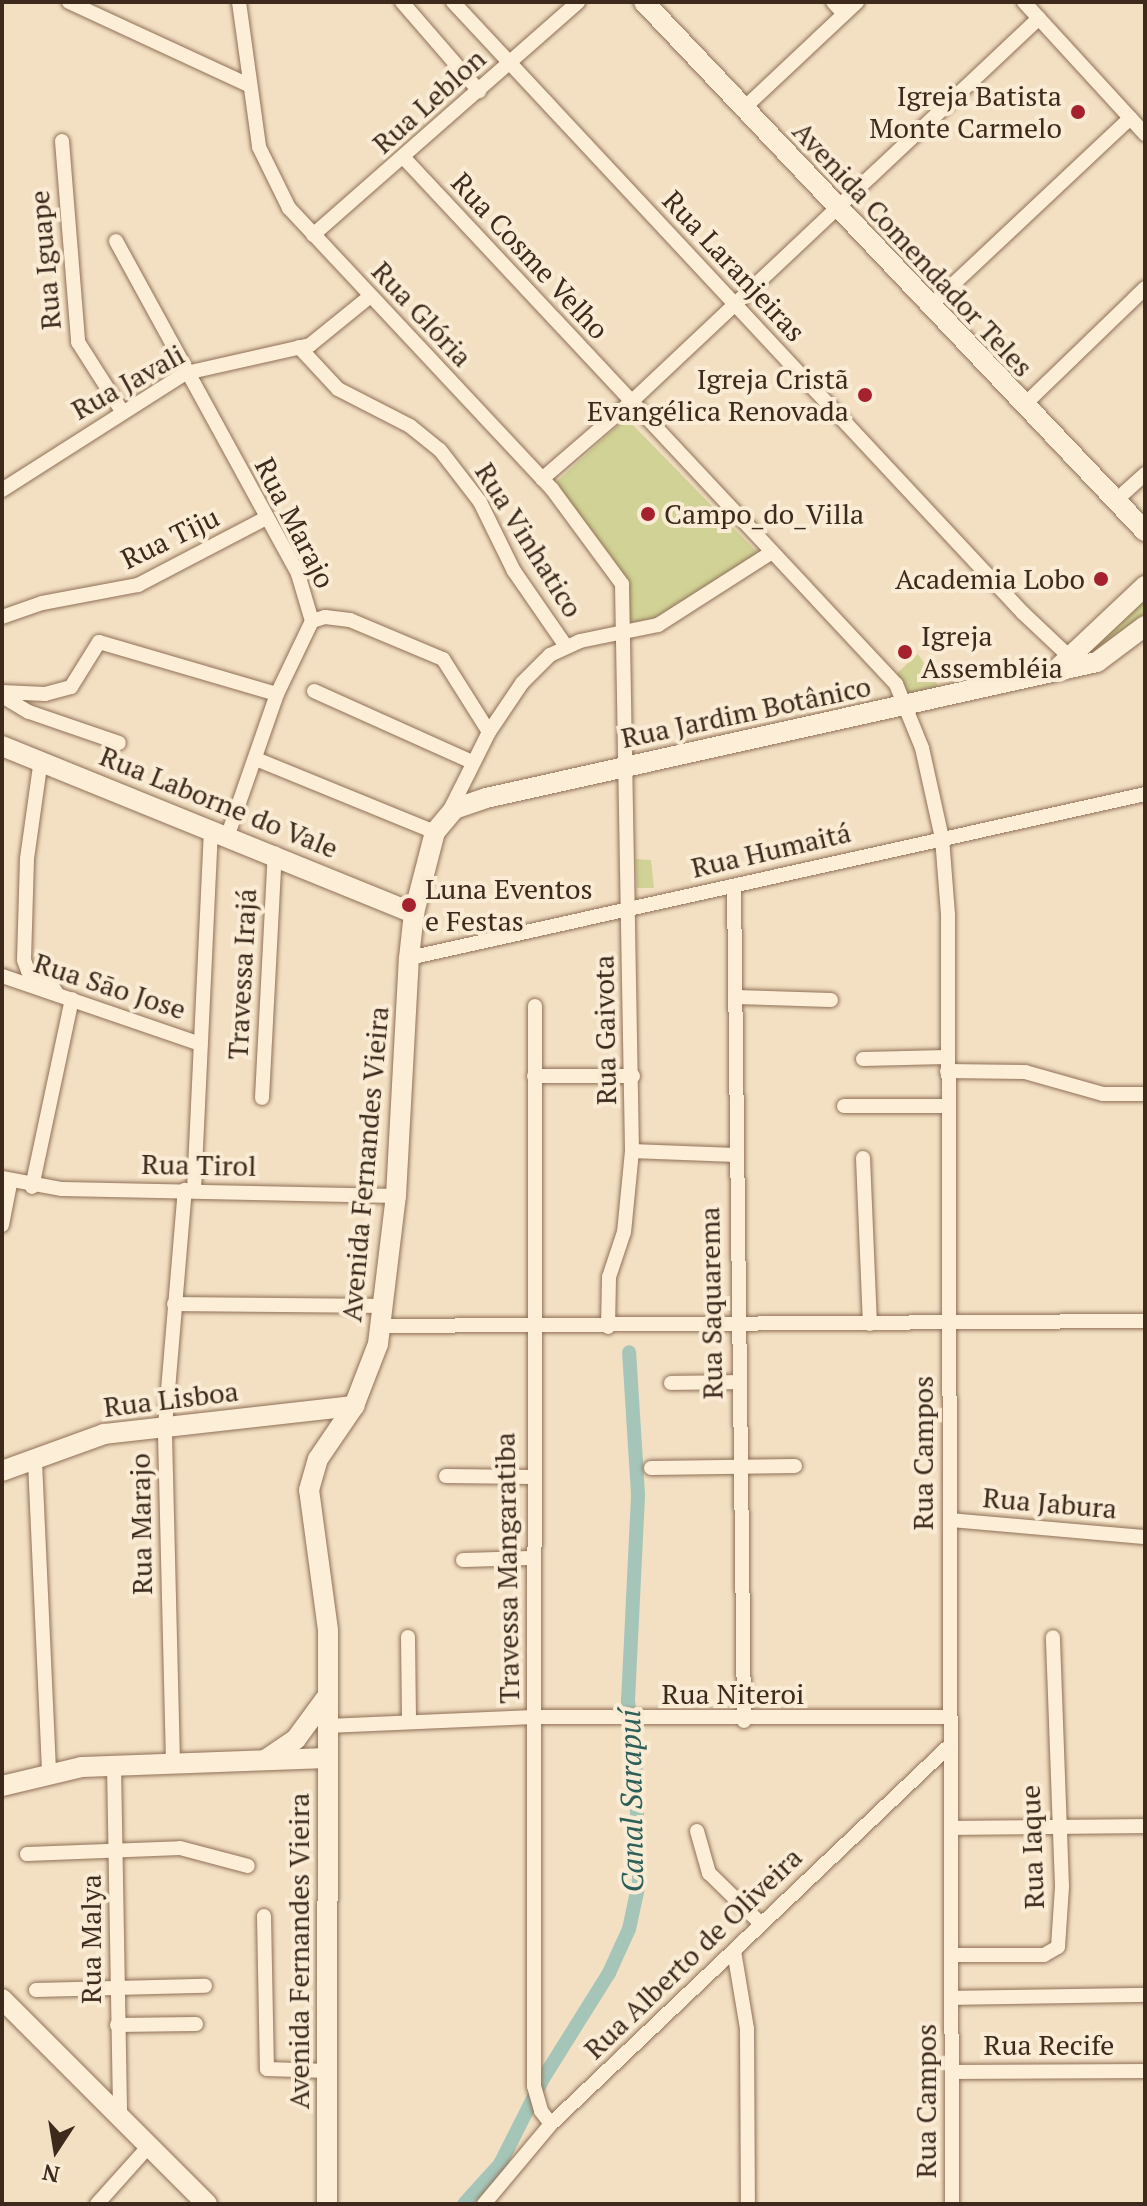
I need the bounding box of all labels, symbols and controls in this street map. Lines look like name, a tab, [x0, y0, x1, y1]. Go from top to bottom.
street label: Rua Leblon	[366, 42, 492, 160]
place label: Igreja Batista Monte Carmelo	[869, 79, 1062, 145]
marker: Igreja Batista Monte Carmelo	[1069, 103, 1087, 121]
street label: Avenida Comendador Teles	[786, 114, 1040, 384]
street label: Rua Cosme Velho	[444, 166, 616, 346]
street label: Rua Laranjeiras	[656, 184, 812, 348]
street label: Rua Iguape	[22, 189, 68, 331]
street label: Rua Glória	[365, 255, 479, 373]
street label: Rua Javali	[66, 337, 190, 427]
place label: Igreja Cristã Evangélica Renovada	[587, 362, 849, 428]
marker: Igreja Cristã Evangélica Renovada	[856, 386, 874, 404]
street label: Rua Marajo	[248, 452, 342, 594]
street label: Rua Vinhatico	[468, 456, 590, 624]
place label: Campo_do_Villa	[664, 497, 864, 531]
street label: Rua Tiju	[116, 500, 224, 576]
marker: Campo_do_Villa	[639, 505, 657, 523]
place label: Academia Lobo	[895, 562, 1085, 596]
marker: Academia Lobo	[1092, 570, 1110, 588]
place label: Igreja Assembléia	[921, 619, 1063, 685]
marker: Igreja Assembléia	[896, 643, 914, 661]
street label: Rua Jardim Botânico	[618, 669, 874, 755]
street label: Rua Laborne do Vale	[95, 739, 343, 865]
street label: Rua Humaitá	[688, 815, 854, 885]
place label: Luna Eventos e Festas	[425, 872, 593, 938]
street label: Travessa Irajá	[221, 888, 263, 1060]
marker: Luna Eventos e Festas	[400, 896, 418, 914]
street label: Rua Sāo Jose	[30, 946, 190, 1026]
street label: Rua Gaivota	[587, 955, 623, 1105]
street label: Avenida Fernandes Vieira	[334, 1004, 396, 1324]
street label: Rua Tirol	[141, 1147, 257, 1183]
street label: Rua Saquarema	[693, 1206, 729, 1400]
street label: Rua Lisboa	[102, 1374, 240, 1424]
street label: Rua Campos	[906, 1376, 940, 1530]
street label: Travessa Mangaratiba	[488, 1432, 526, 1704]
street label: Rua Marajo	[123, 1453, 159, 1595]
street label: Rua Jabura	[981, 1480, 1119, 1526]
street label: Rua Niteroi	[662, 1677, 804, 1711]
water label: Canal Sarapuí	[611, 1709, 651, 1893]
street label: Rua Iaque	[1013, 1784, 1051, 1910]
street label: Avenida Fernandes Vieira	[282, 1792, 316, 2110]
street label: Rua Alberto de Oliveira	[577, 1840, 809, 2066]
street label: Rua Malya	[74, 1874, 108, 2004]
street label: Rua Campos	[909, 2024, 943, 2178]
street label: Rua Recife	[984, 2028, 1114, 2062]
north arrow	[16, 2110, 96, 2190]
text: N	[40, 2158, 62, 2190]

